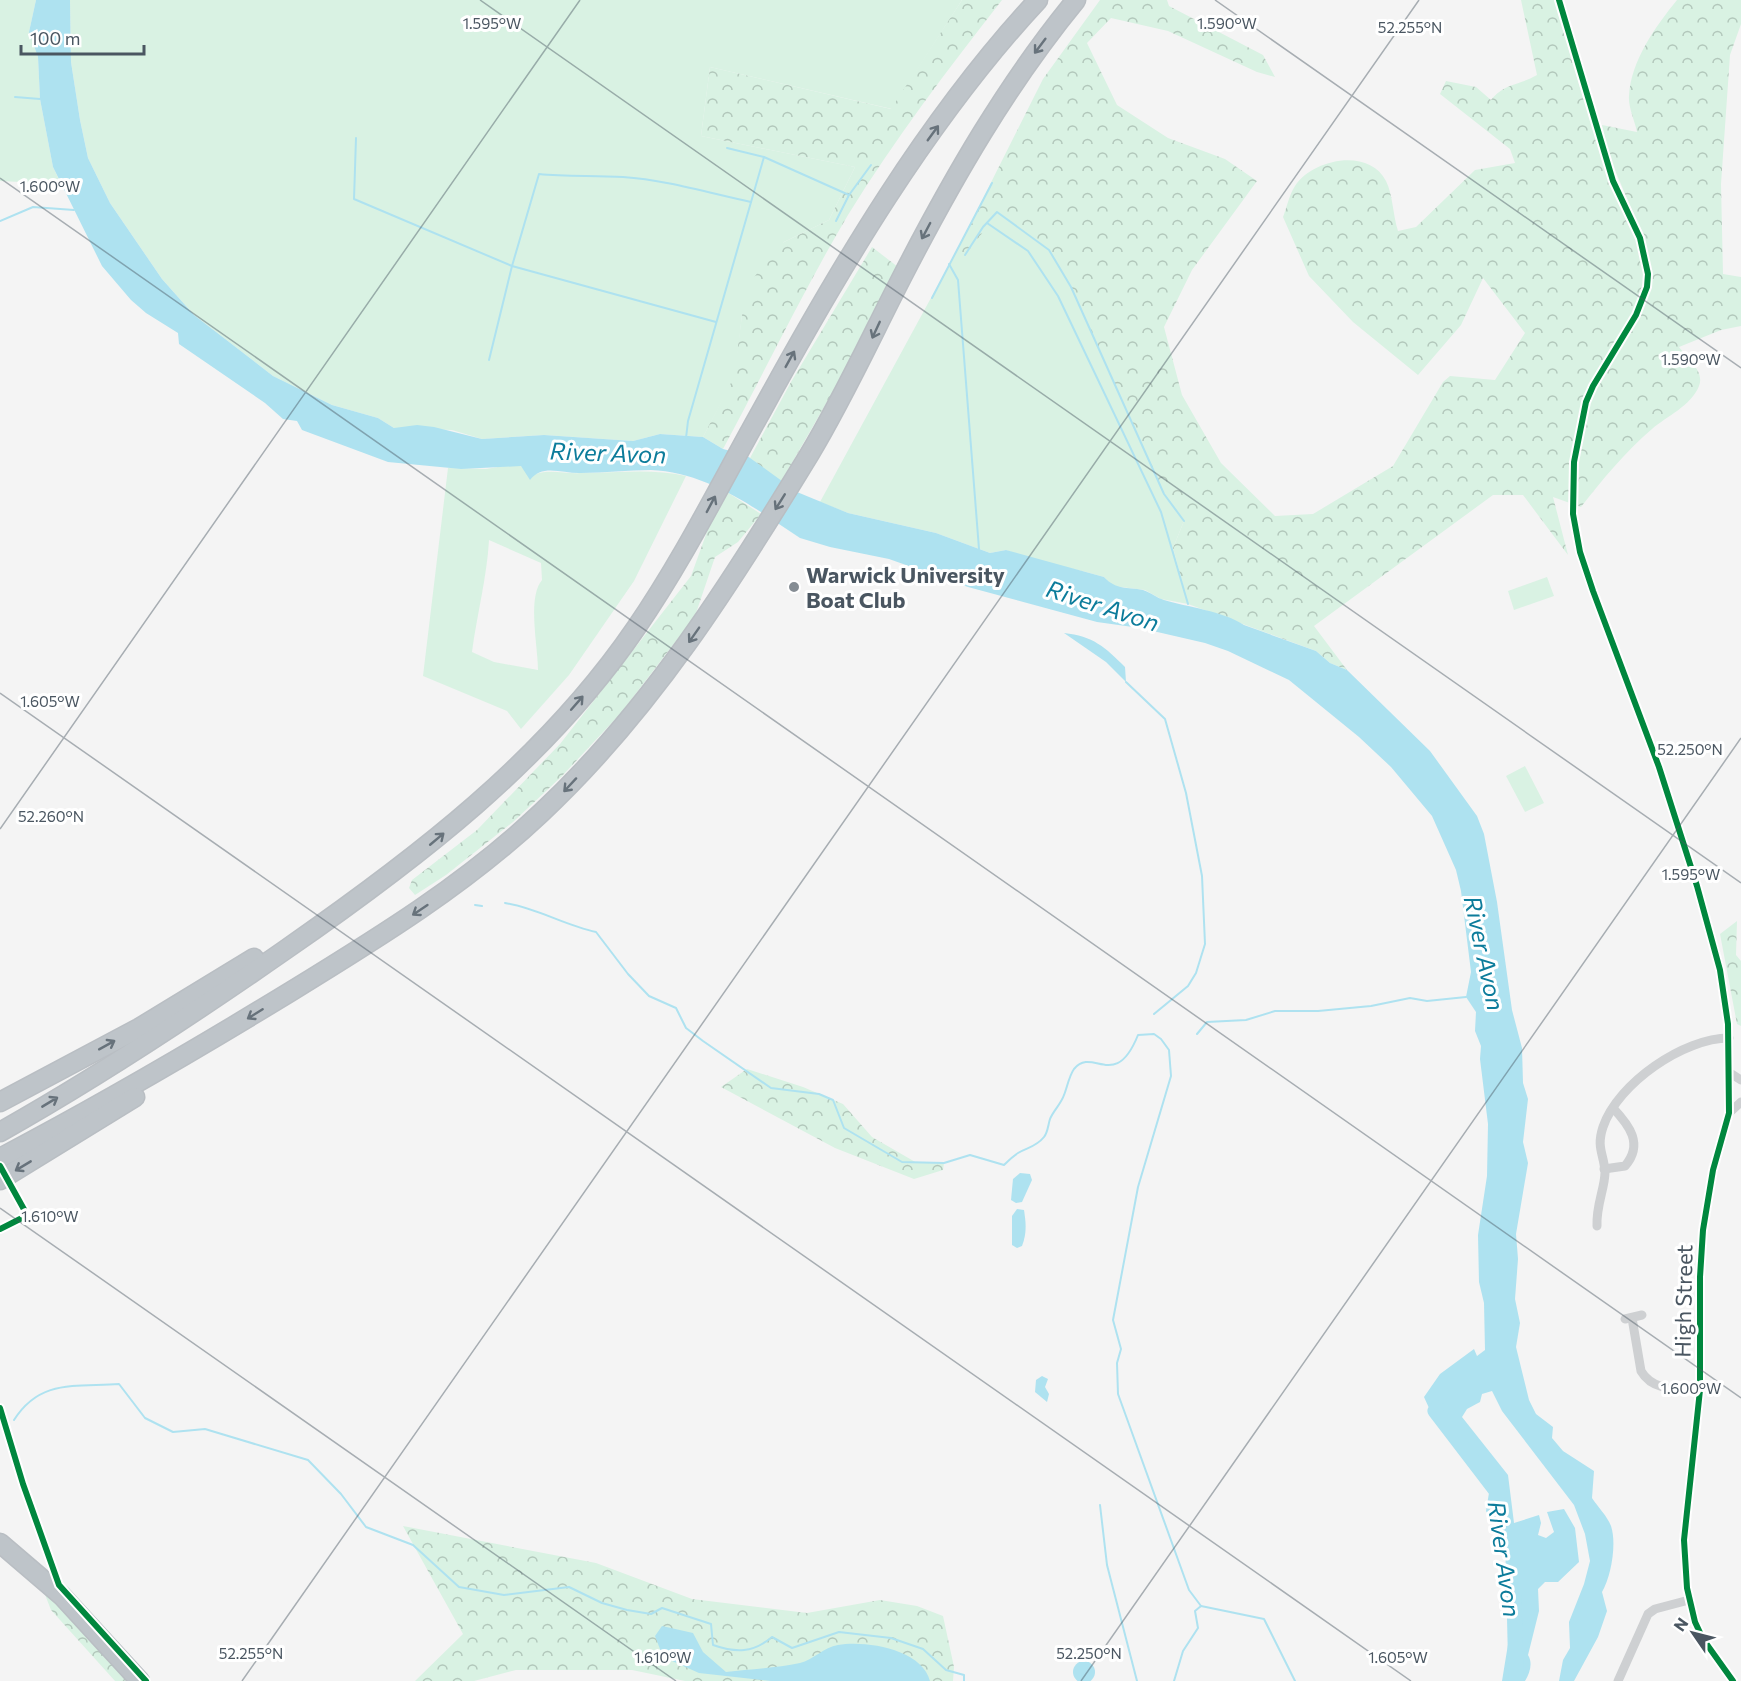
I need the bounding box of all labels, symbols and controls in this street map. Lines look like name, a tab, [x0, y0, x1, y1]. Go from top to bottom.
text: 1.595°W	[463, 14, 521, 32]
text: 1.590°W	[1197, 14, 1257, 32]
scale bar	[21, 18, 144, 56]
text: 52.255°N	[1378, 18, 1442, 36]
text: 100 m	[30, 27, 80, 49]
one-way arrow	[1034, 37, 1046, 53]
one-way arrow	[927, 126, 939, 142]
text: 1.600°W	[20, 177, 80, 195]
one-way arrow	[920, 221, 932, 239]
one-way arrow	[870, 321, 882, 339]
text: 1.590°W	[1661, 350, 1721, 368]
one-way arrow	[784, 351, 796, 368]
water label: River Avon	[549, 435, 667, 469]
one-way arrow	[773, 493, 785, 510]
one-way arrow	[705, 496, 717, 513]
place label: Warwick University Boat Club	[806, 561, 1005, 613]
water label: River Avon	[1043, 573, 1163, 637]
marker: Warwick University Boat Club	[787, 580, 801, 594]
one-way arrow	[688, 626, 700, 643]
text: 1.605°W	[20, 692, 80, 710]
one-way arrow	[570, 696, 584, 711]
text: 52.250°N	[1657, 740, 1723, 758]
one-way arrow	[563, 777, 577, 792]
text: 52.260°N	[18, 807, 84, 825]
one-way arrow	[429, 832, 444, 846]
text: 1.595°W	[1662, 865, 1720, 883]
water label: River Avon	[1459, 893, 1511, 1013]
one-way arrow	[413, 904, 429, 916]
one-way arrow	[247, 1008, 264, 1020]
one-way arrow	[98, 1039, 116, 1050]
one-way arrow	[41, 1095, 58, 1107]
one-way arrow	[15, 1160, 32, 1172]
text: 1.610°W	[21, 1207, 79, 1225]
street label: High Street	[1669, 1244, 1697, 1358]
text: 1.600°W	[1661, 1379, 1721, 1397]
water label: River Avon	[1483, 1499, 1527, 1619]
north arrow	[1663, 1603, 1723, 1663]
text: N	[1669, 1614, 1692, 1634]
text: 52.255°N	[219, 1644, 283, 1662]
text: 52.250°N	[1056, 1644, 1122, 1662]
text: 1.610°W	[634, 1648, 692, 1666]
text: 1.605°W	[1368, 1648, 1428, 1666]

